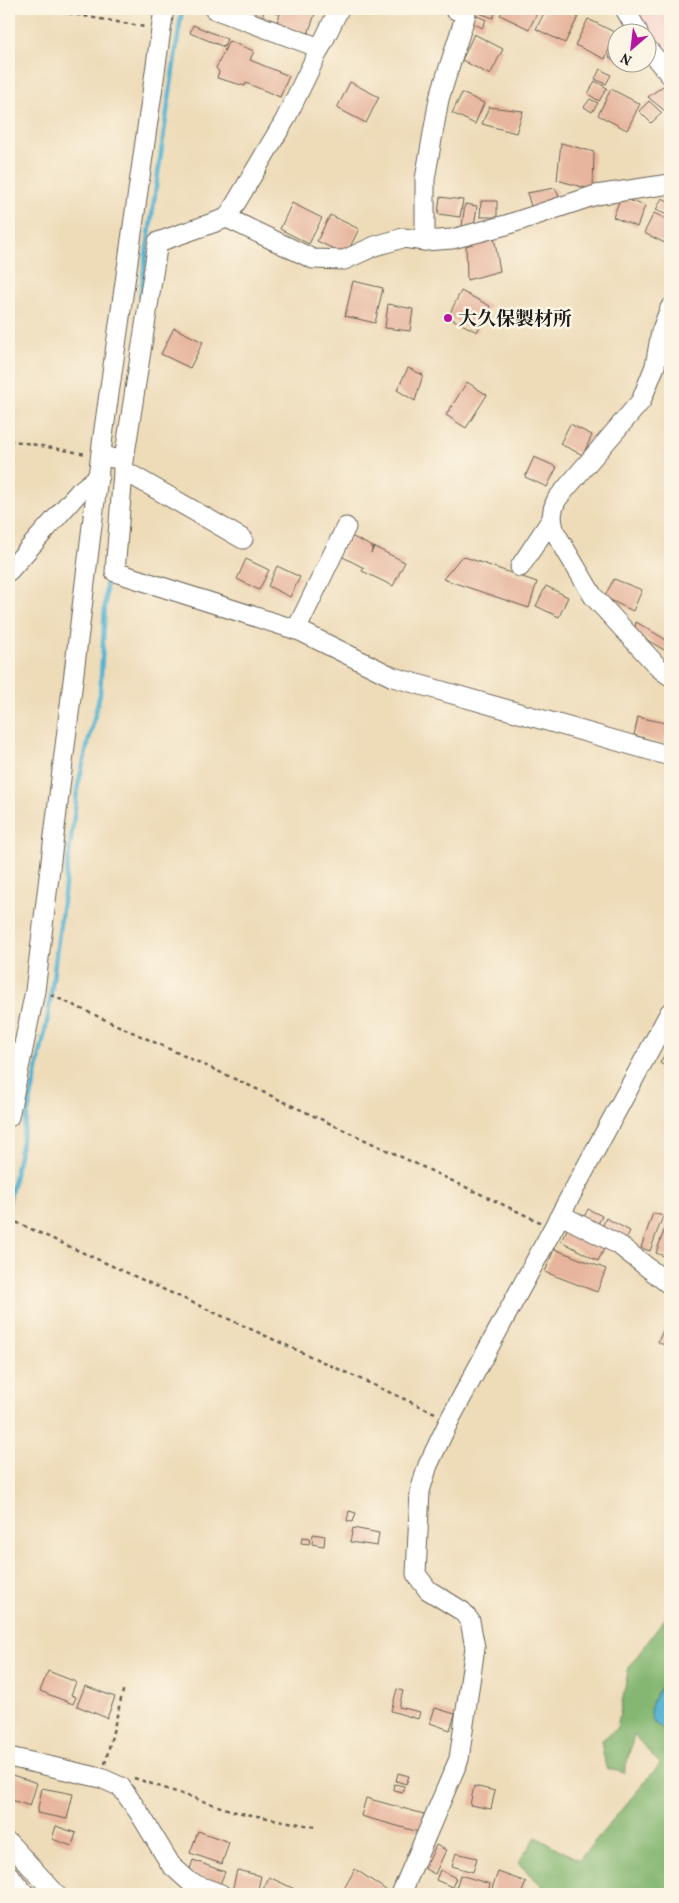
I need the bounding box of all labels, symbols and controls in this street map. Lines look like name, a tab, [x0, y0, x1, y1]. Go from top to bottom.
north arrow	[606, 22, 656, 72]
text: N	[618, 47, 636, 69]
place label: 大久保製材所	[458, 307, 572, 333]
marker: 大久保製材所	[442, 312, 454, 324]

